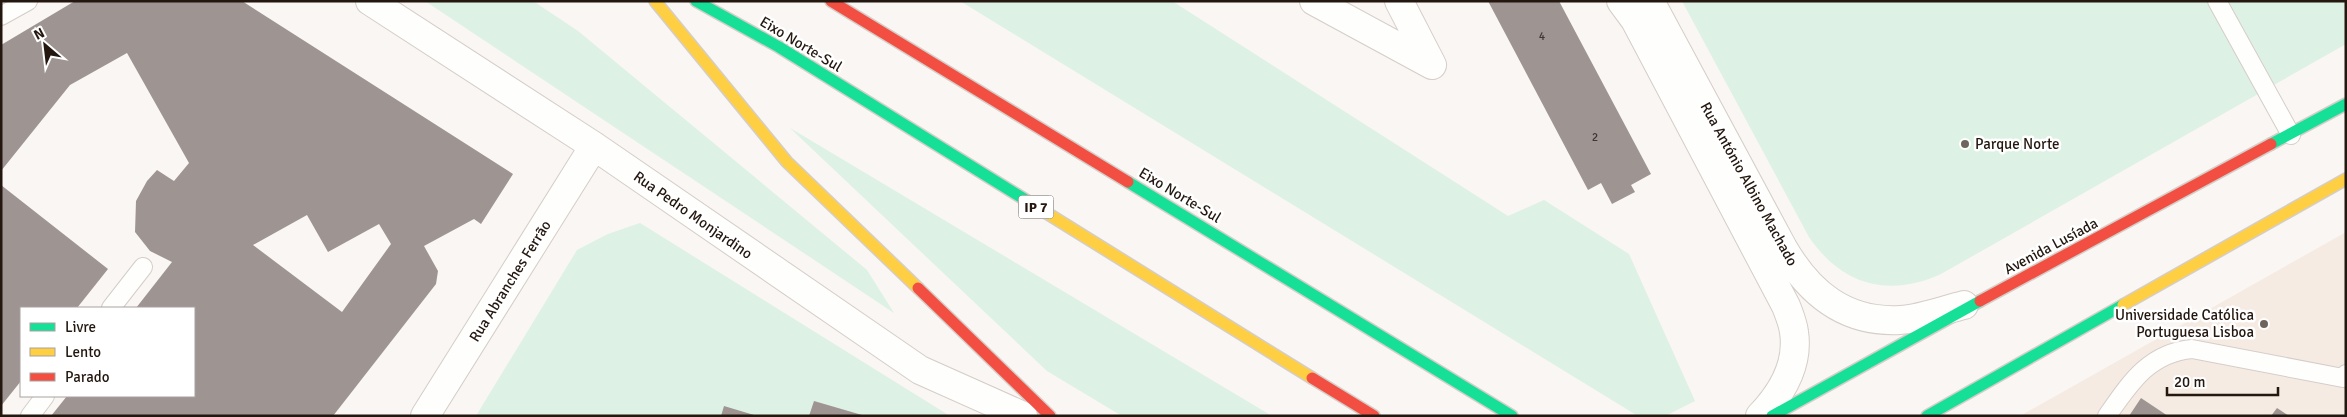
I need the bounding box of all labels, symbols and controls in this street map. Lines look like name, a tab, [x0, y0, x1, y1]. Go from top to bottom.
street label: Eixo Norte-Sul	[757, 12, 845, 76]
north arrow	[20, 20, 70, 70]
text: N	[31, 24, 47, 44]
house number: 4	[1539, 29, 1546, 44]
street label: Rua António Albino Machado	[1696, 99, 1802, 269]
house number: 2	[1592, 130, 1598, 145]
place label: Parque Norte	[1975, 135, 2060, 153]
marker: Parque Norte	[1959, 138, 1971, 150]
street label: Eixo Norte-Sul	[1136, 163, 1224, 227]
street label: Rua Pedro Monjardino	[630, 167, 756, 263]
road number: IP 7	[1018, 196, 1054, 218]
street label: Avenida Lusíada	[2001, 214, 2101, 278]
street label: Rua Abranches Ferrão	[465, 217, 555, 345]
place label: Universidade Católica Portuguesa Lisboa	[2115, 306, 2254, 341]
legend	[20, 307, 195, 397]
text: Livre	[65, 318, 96, 336]
marker: Universidade Católica Portuguesa Lisboa	[2258, 318, 2270, 330]
text: Lento	[65, 343, 101, 361]
scale bar	[2167, 364, 2278, 396]
text: Parado	[65, 368, 110, 386]
text: 20 m	[2174, 373, 2205, 391]

